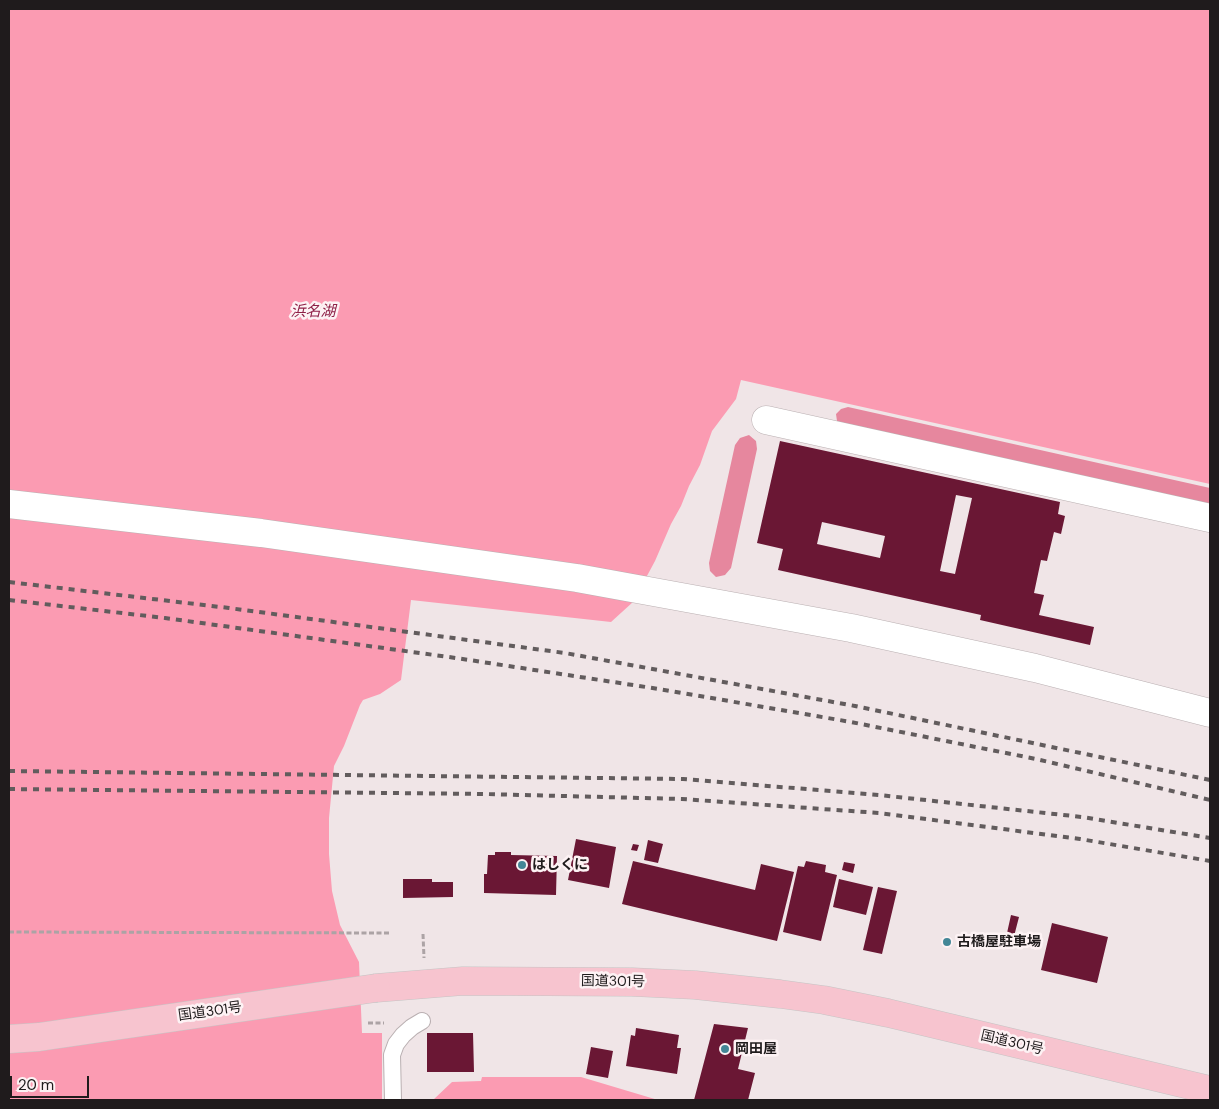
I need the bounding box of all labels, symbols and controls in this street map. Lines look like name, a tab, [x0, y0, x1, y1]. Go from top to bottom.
water label: 浜名湖	[291, 303, 335, 321]
place label: はしくに	[532, 857, 588, 873]
marker: はしくに	[516, 859, 528, 871]
place label: 古橋屋駐車場	[957, 934, 1041, 950]
marker: 古橋屋駐車場	[941, 936, 953, 948]
street label: 国道301号	[581, 973, 645, 991]
street label: 国道301号	[177, 999, 243, 1025]
street label: 国道301号	[979, 1028, 1045, 1058]
place label: 岡田屋	[735, 1041, 777, 1057]
marker: 岡田屋	[719, 1043, 731, 1055]
scale bar	[12, 1066, 91, 1098]
text: 20 m	[18, 1075, 54, 1095]

